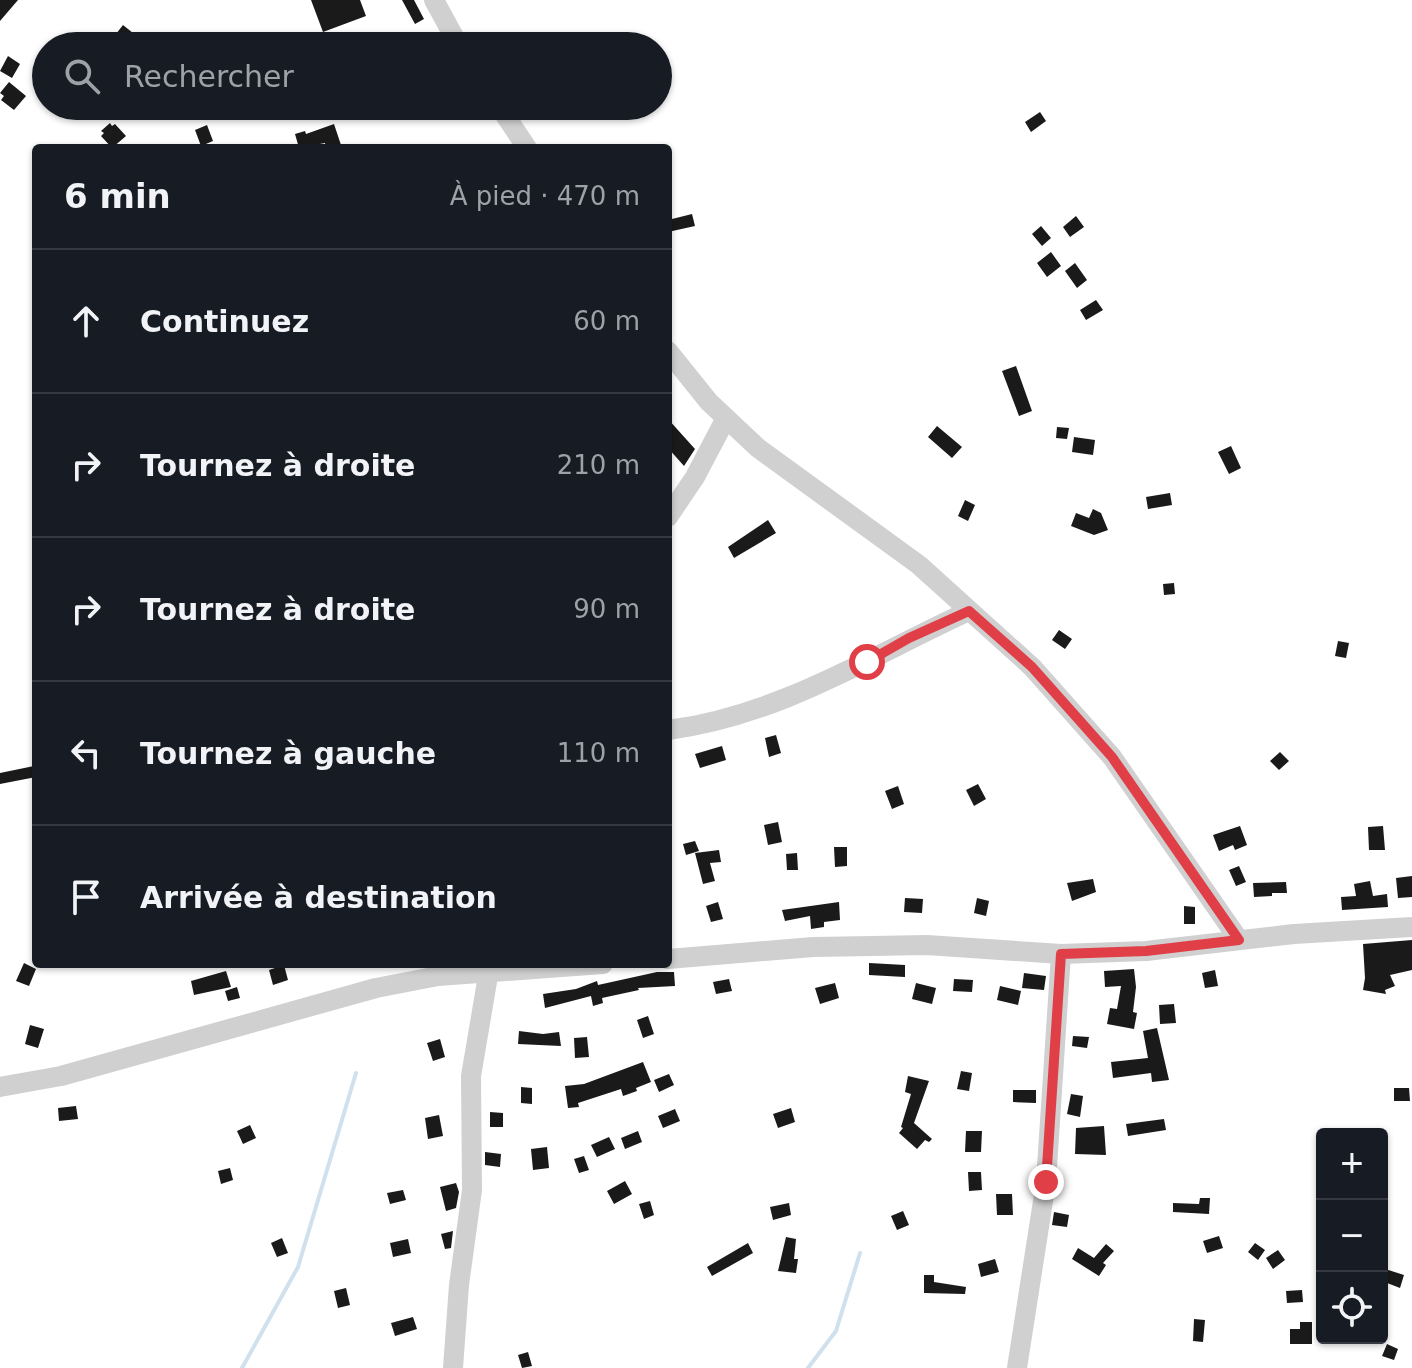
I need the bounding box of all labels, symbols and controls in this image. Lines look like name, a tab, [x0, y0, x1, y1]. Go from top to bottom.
search box	[32, 32, 672, 120]
icon: search	[60, 54, 104, 98]
text: Rechercher	[124, 59, 294, 94]
text: 6 min	[64, 176, 171, 216]
text: À pied · 470 m	[450, 181, 640, 211]
icon: ahead	[64, 299, 108, 343]
text: Continuez	[140, 304, 309, 339]
text: 60 m	[573, 306, 640, 336]
icon: right	[64, 443, 108, 487]
text: Tournez à droite	[140, 448, 415, 483]
text: 210 m	[557, 450, 640, 480]
icon: right	[64, 587, 108, 631]
text: Tournez à droite	[140, 592, 415, 627]
text: 90 m	[573, 594, 640, 624]
route start	[849, 644, 885, 680]
icon: left	[64, 731, 108, 775]
text: Tournez à gauche	[140, 736, 436, 771]
text: 110 m	[557, 738, 640, 768]
icon: arrive	[64, 875, 108, 919]
text: Arrivée à destination	[140, 880, 497, 915]
map controls	[1316, 1128, 1388, 1344]
button: +	[1316, 1128, 1388, 1200]
route end	[1028, 1164, 1064, 1200]
button: −	[1316, 1200, 1388, 1272]
button: locate	[1316, 1272, 1388, 1344]

